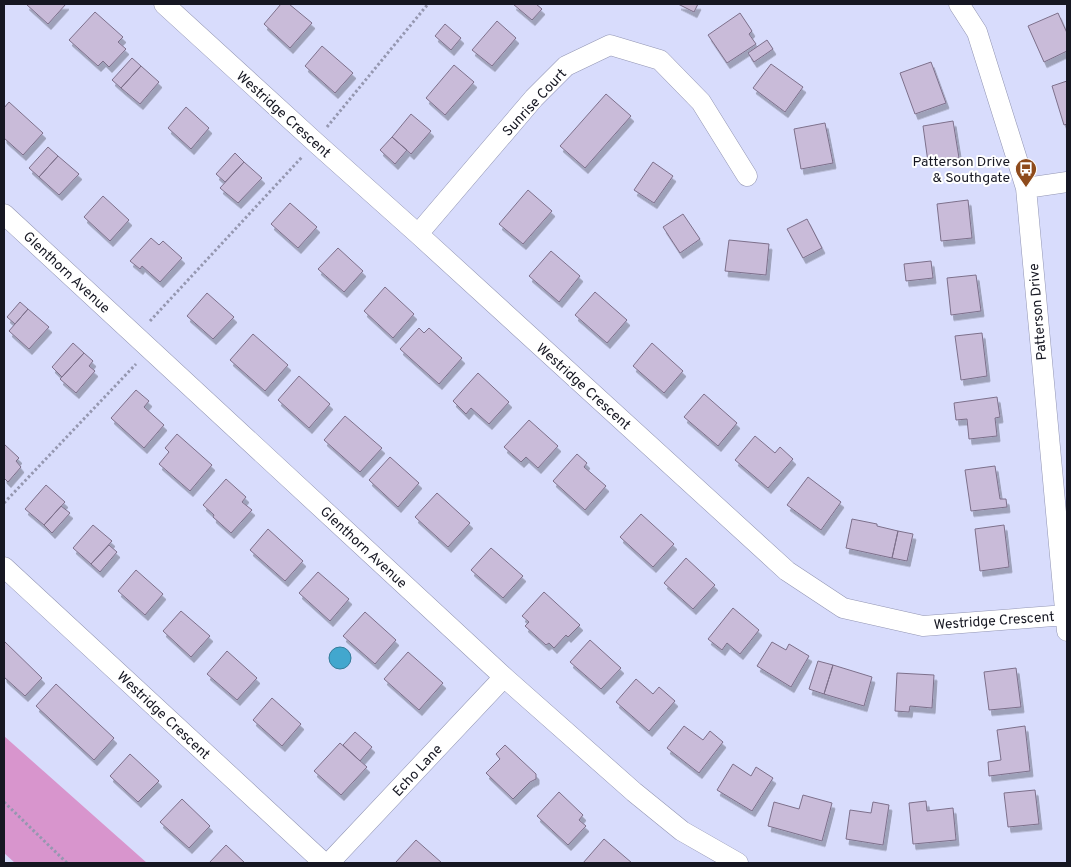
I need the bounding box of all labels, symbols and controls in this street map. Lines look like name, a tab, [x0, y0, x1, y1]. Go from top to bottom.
street label: Sunrise Court	[499, 66, 571, 140]
street label: Westridge Crescent	[232, 68, 334, 162]
place label: Patterson Drive & Southgate	[913, 154, 1010, 187]
bus stop icon: Patterson Drive & Southgate	[1014, 157, 1038, 188]
street label: Glenthorn Avenue	[19, 229, 113, 318]
street label: Patterson Drive	[1026, 263, 1051, 361]
street label: Westridge Crescent	[532, 340, 634, 434]
street label: Glenthorn Avenue	[316, 504, 410, 593]
street label: Westridge Crescent	[933, 609, 1055, 634]
street label: Westridge Crescent	[113, 669, 213, 764]
street label: Echo Lane	[390, 741, 447, 801]

